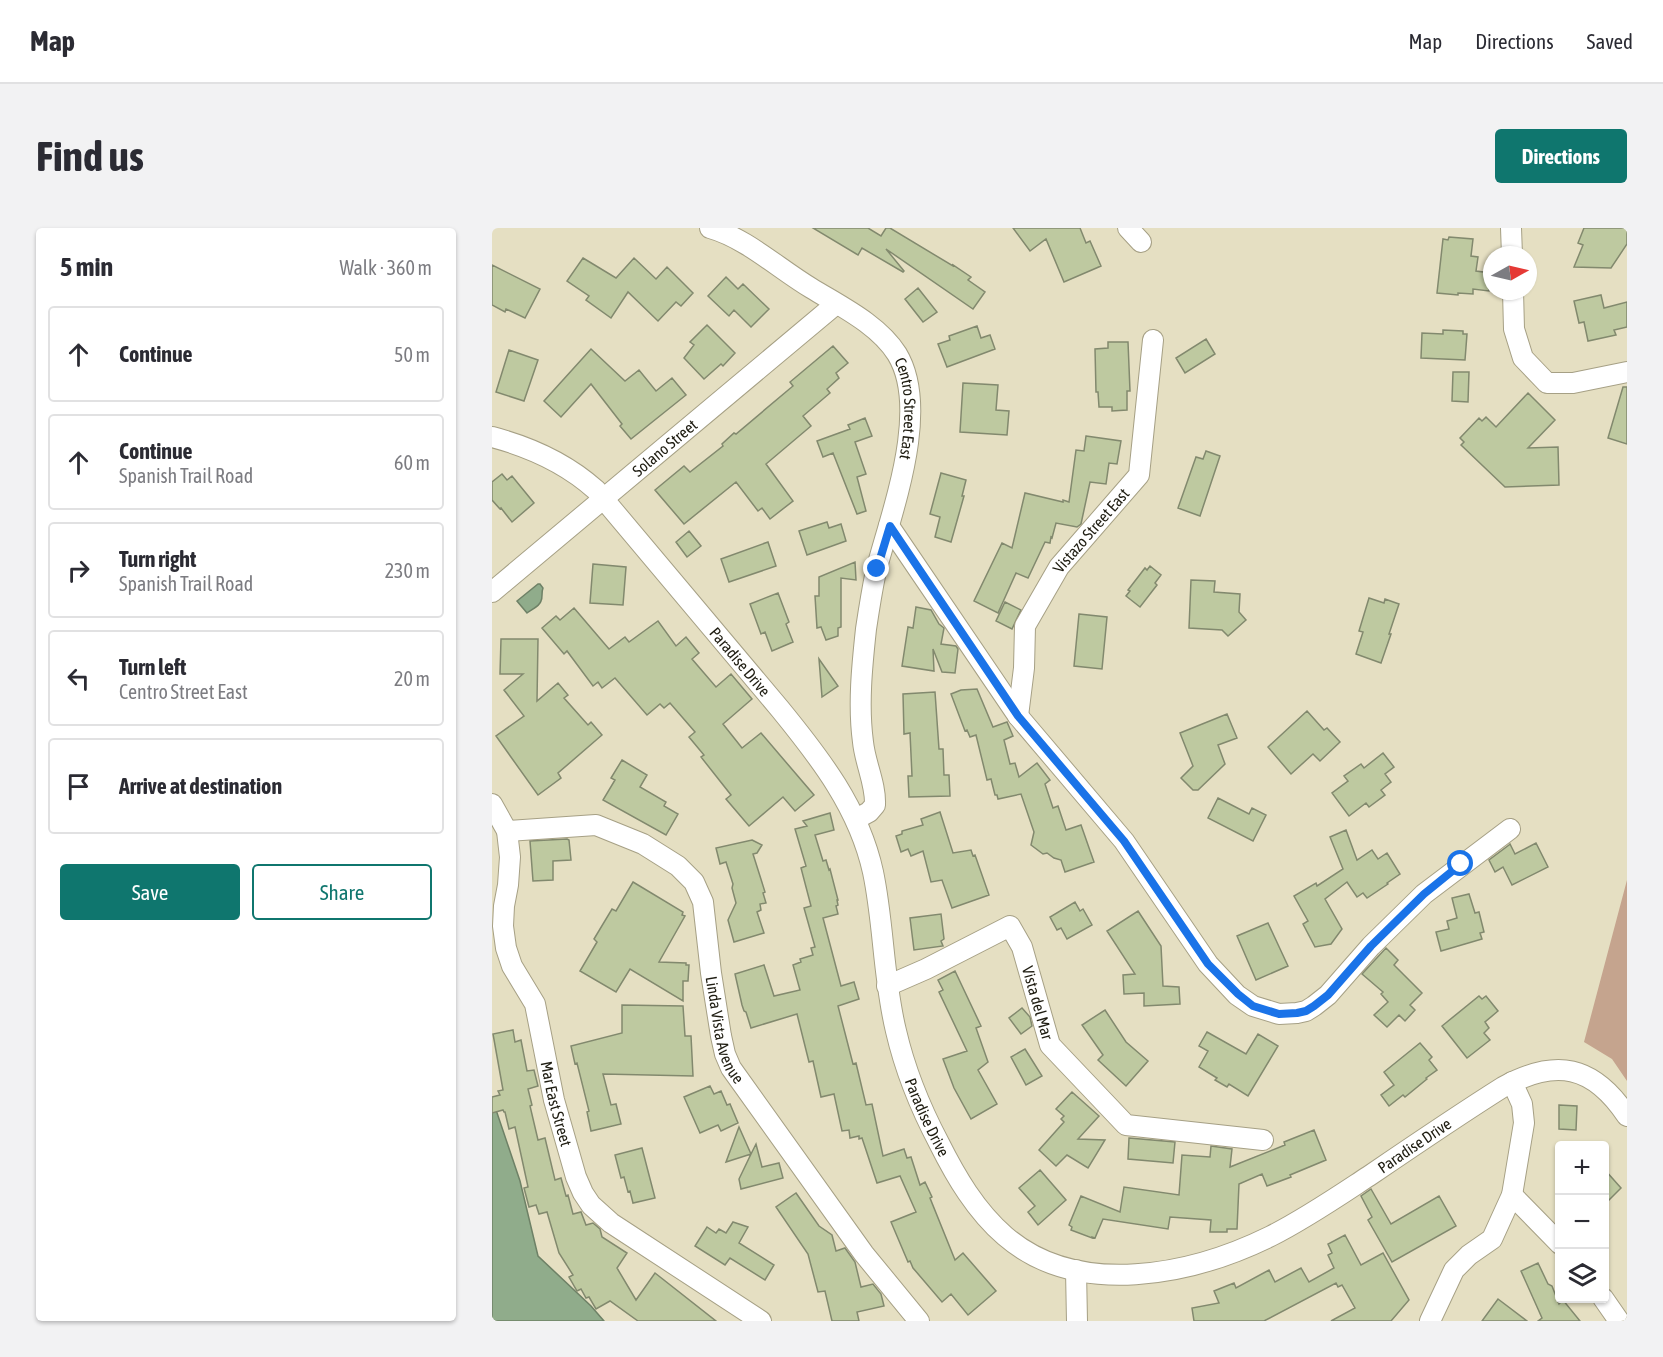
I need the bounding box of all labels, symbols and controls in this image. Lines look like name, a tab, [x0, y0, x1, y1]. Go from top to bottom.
text: Map	[30, 25, 75, 57]
text: Map	[1408, 29, 1442, 53]
text: Directions	[1475, 29, 1554, 53]
text: Saved	[1587, 29, 1633, 53]
button: Directions	[1495, 129, 1627, 183]
text: Find us	[36, 132, 144, 180]
north arrow	[1483, 246, 1537, 300]
text: 5 min	[60, 252, 113, 282]
text: Walk · 360 m	[340, 256, 432, 279]
icon: ahead	[62, 338, 95, 371]
text: Continue	[119, 341, 193, 367]
text: 50 m	[394, 343, 430, 366]
street label: Centro Street East	[891, 355, 919, 462]
street label: Solano Street	[629, 415, 701, 480]
text: Continue	[119, 438, 193, 464]
icon: ahead	[62, 446, 95, 479]
text: 60 m	[394, 451, 430, 474]
text: Spanish Trail Road	[119, 464, 253, 487]
street label: Vistazo Street East	[1049, 484, 1133, 576]
text: Turn right	[119, 546, 196, 572]
icon: right	[62, 554, 95, 587]
route end	[863, 555, 889, 581]
text: 230 m	[385, 559, 430, 582]
text: Spanish Trail Road	[119, 572, 253, 595]
street label: Paradise Drive	[706, 624, 774, 700]
text: Turn left	[119, 654, 186, 680]
icon: left	[62, 662, 95, 695]
text: 20 m	[394, 667, 430, 690]
text: Centro Street East	[119, 680, 248, 703]
icon: arrive	[62, 770, 95, 803]
text: Arrive at destination	[119, 773, 282, 799]
route start	[1447, 850, 1473, 876]
button: Save	[60, 864, 240, 920]
button: Share	[252, 864, 432, 920]
street label: Vista del Mar	[1019, 964, 1057, 1042]
street label: Linda Vista Avenue	[703, 975, 748, 1087]
street label: Mar East Street	[538, 1060, 576, 1149]
street label: Paradise Drive	[902, 1076, 953, 1159]
street label: Paradise Drive	[1374, 1114, 1454, 1176]
map controls	[1555, 1141, 1609, 1303]
button: +	[1555, 1141, 1609, 1195]
button: −	[1555, 1195, 1609, 1249]
button: layers	[1555, 1249, 1609, 1303]

